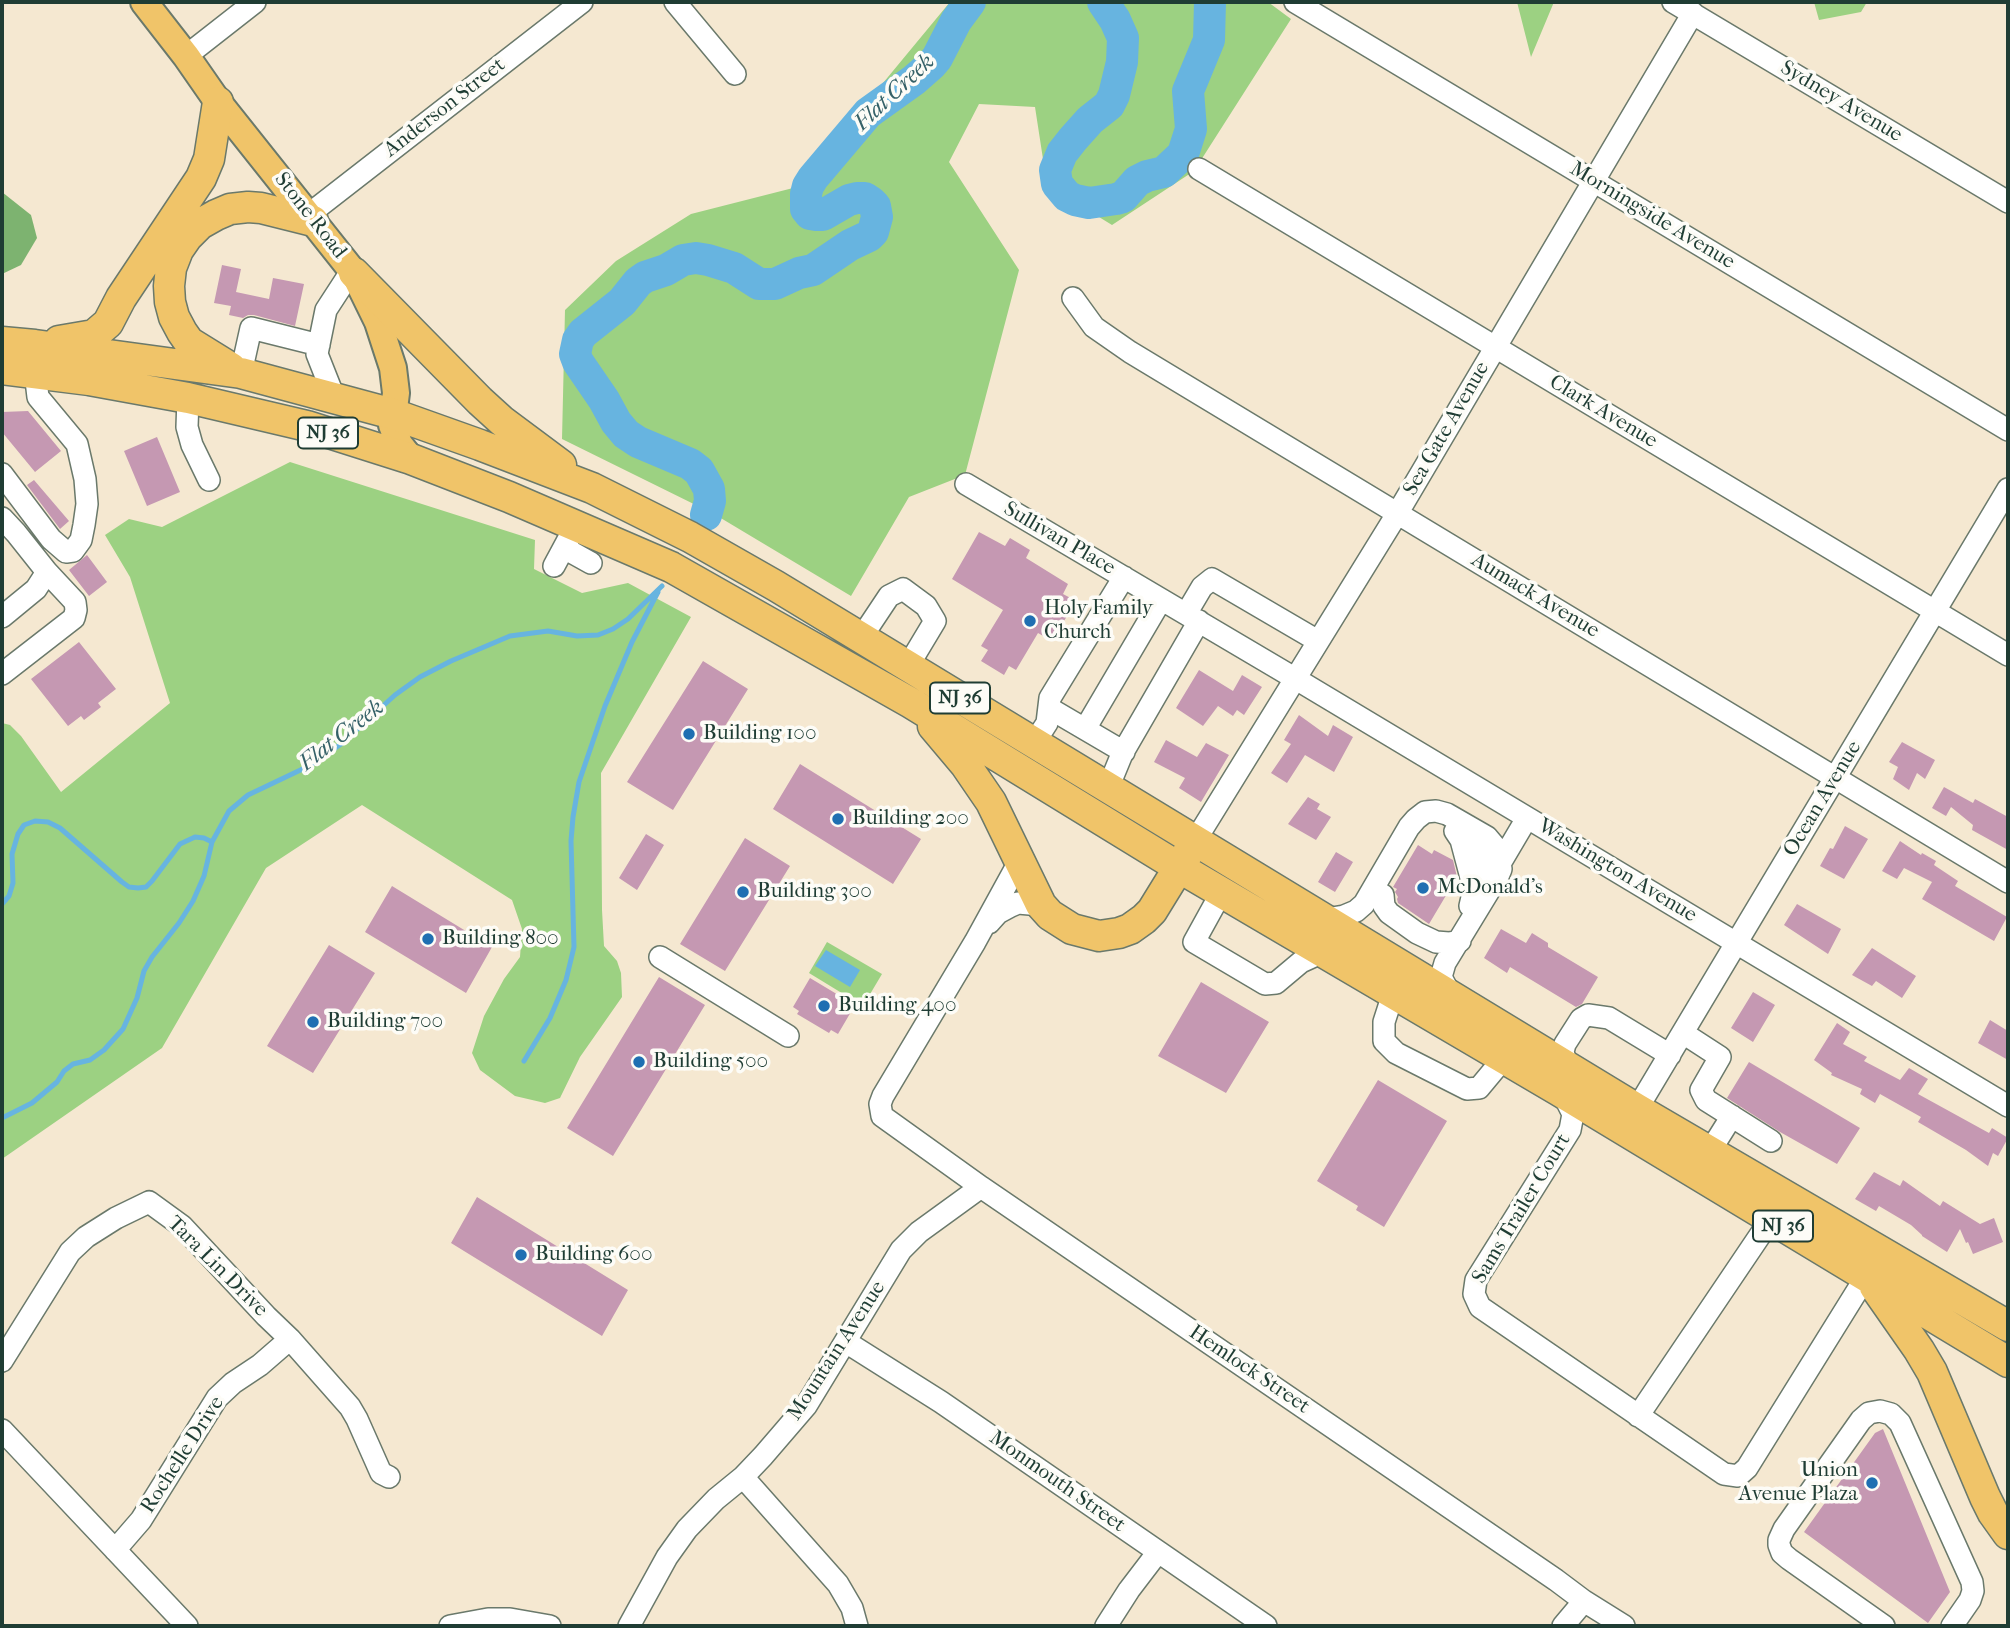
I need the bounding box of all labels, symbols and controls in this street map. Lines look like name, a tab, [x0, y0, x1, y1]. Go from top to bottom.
water label: Flat Creek	[849, 49, 941, 137]
street label: Anderson Street	[379, 53, 511, 163]
street label: Sydney Avenue	[1775, 56, 1907, 148]
street label: Morningside Avenue	[1565, 157, 1739, 275]
street label: Stone Road	[268, 168, 352, 264]
street label: Sea Gate Avenue	[1399, 358, 1495, 500]
street label: Clark Avenue	[1544, 370, 1662, 454]
road number: NJ 36	[298, 418, 358, 448]
street label: Sullivan Place	[999, 497, 1119, 581]
street label: Aumack Avenue	[1466, 548, 1604, 644]
place label: Holy Family Church	[1044, 596, 1153, 646]
marker: Holy Family Church	[1022, 613, 1038, 629]
road number: NJ 36	[930, 682, 990, 713]
water label: Flat Creek	[294, 694, 390, 778]
place label: Building 100	[703, 721, 817, 747]
marker: Building 100	[681, 726, 697, 742]
street label: Ocean Avenue	[1779, 737, 1867, 861]
place label: Building 200	[852, 806, 969, 832]
marker: Building 200	[830, 811, 846, 827]
street label: Washington Avenue	[1533, 814, 1701, 928]
place label: McDonald's	[1437, 875, 1543, 901]
place label: Building 300	[757, 879, 872, 905]
marker: McDonald's	[1415, 880, 1431, 896]
marker: Building 300	[735, 884, 751, 900]
place label: Building 800	[442, 926, 559, 952]
marker: Building 800	[420, 931, 436, 947]
place label: Building 400	[838, 993, 957, 1019]
marker: Building 400	[816, 998, 832, 1014]
place label: Building 700	[327, 1009, 443, 1035]
marker: Building 700	[305, 1014, 321, 1030]
place label: Building 500	[653, 1049, 768, 1075]
marker: Building 500	[631, 1054, 647, 1070]
street label: Sams Trailer Court	[1467, 1130, 1577, 1288]
road number: NJ 36	[1753, 1210, 1813, 1242]
street label: Tara Lin Drive	[161, 1211, 273, 1323]
place label: Building 600	[535, 1242, 653, 1268]
marker: Building 600	[513, 1247, 529, 1263]
street label: Mountain Avenue	[783, 1277, 891, 1425]
street label: Hemlock Street	[1184, 1320, 1314, 1420]
street label: Rochelle Drive	[136, 1392, 230, 1518]
street label: Monmouth Street	[984, 1426, 1130, 1538]
place label: Union Avenue Plaza	[1739, 1458, 1858, 1508]
marker: Union Avenue Plaza	[1864, 1475, 1880, 1491]

